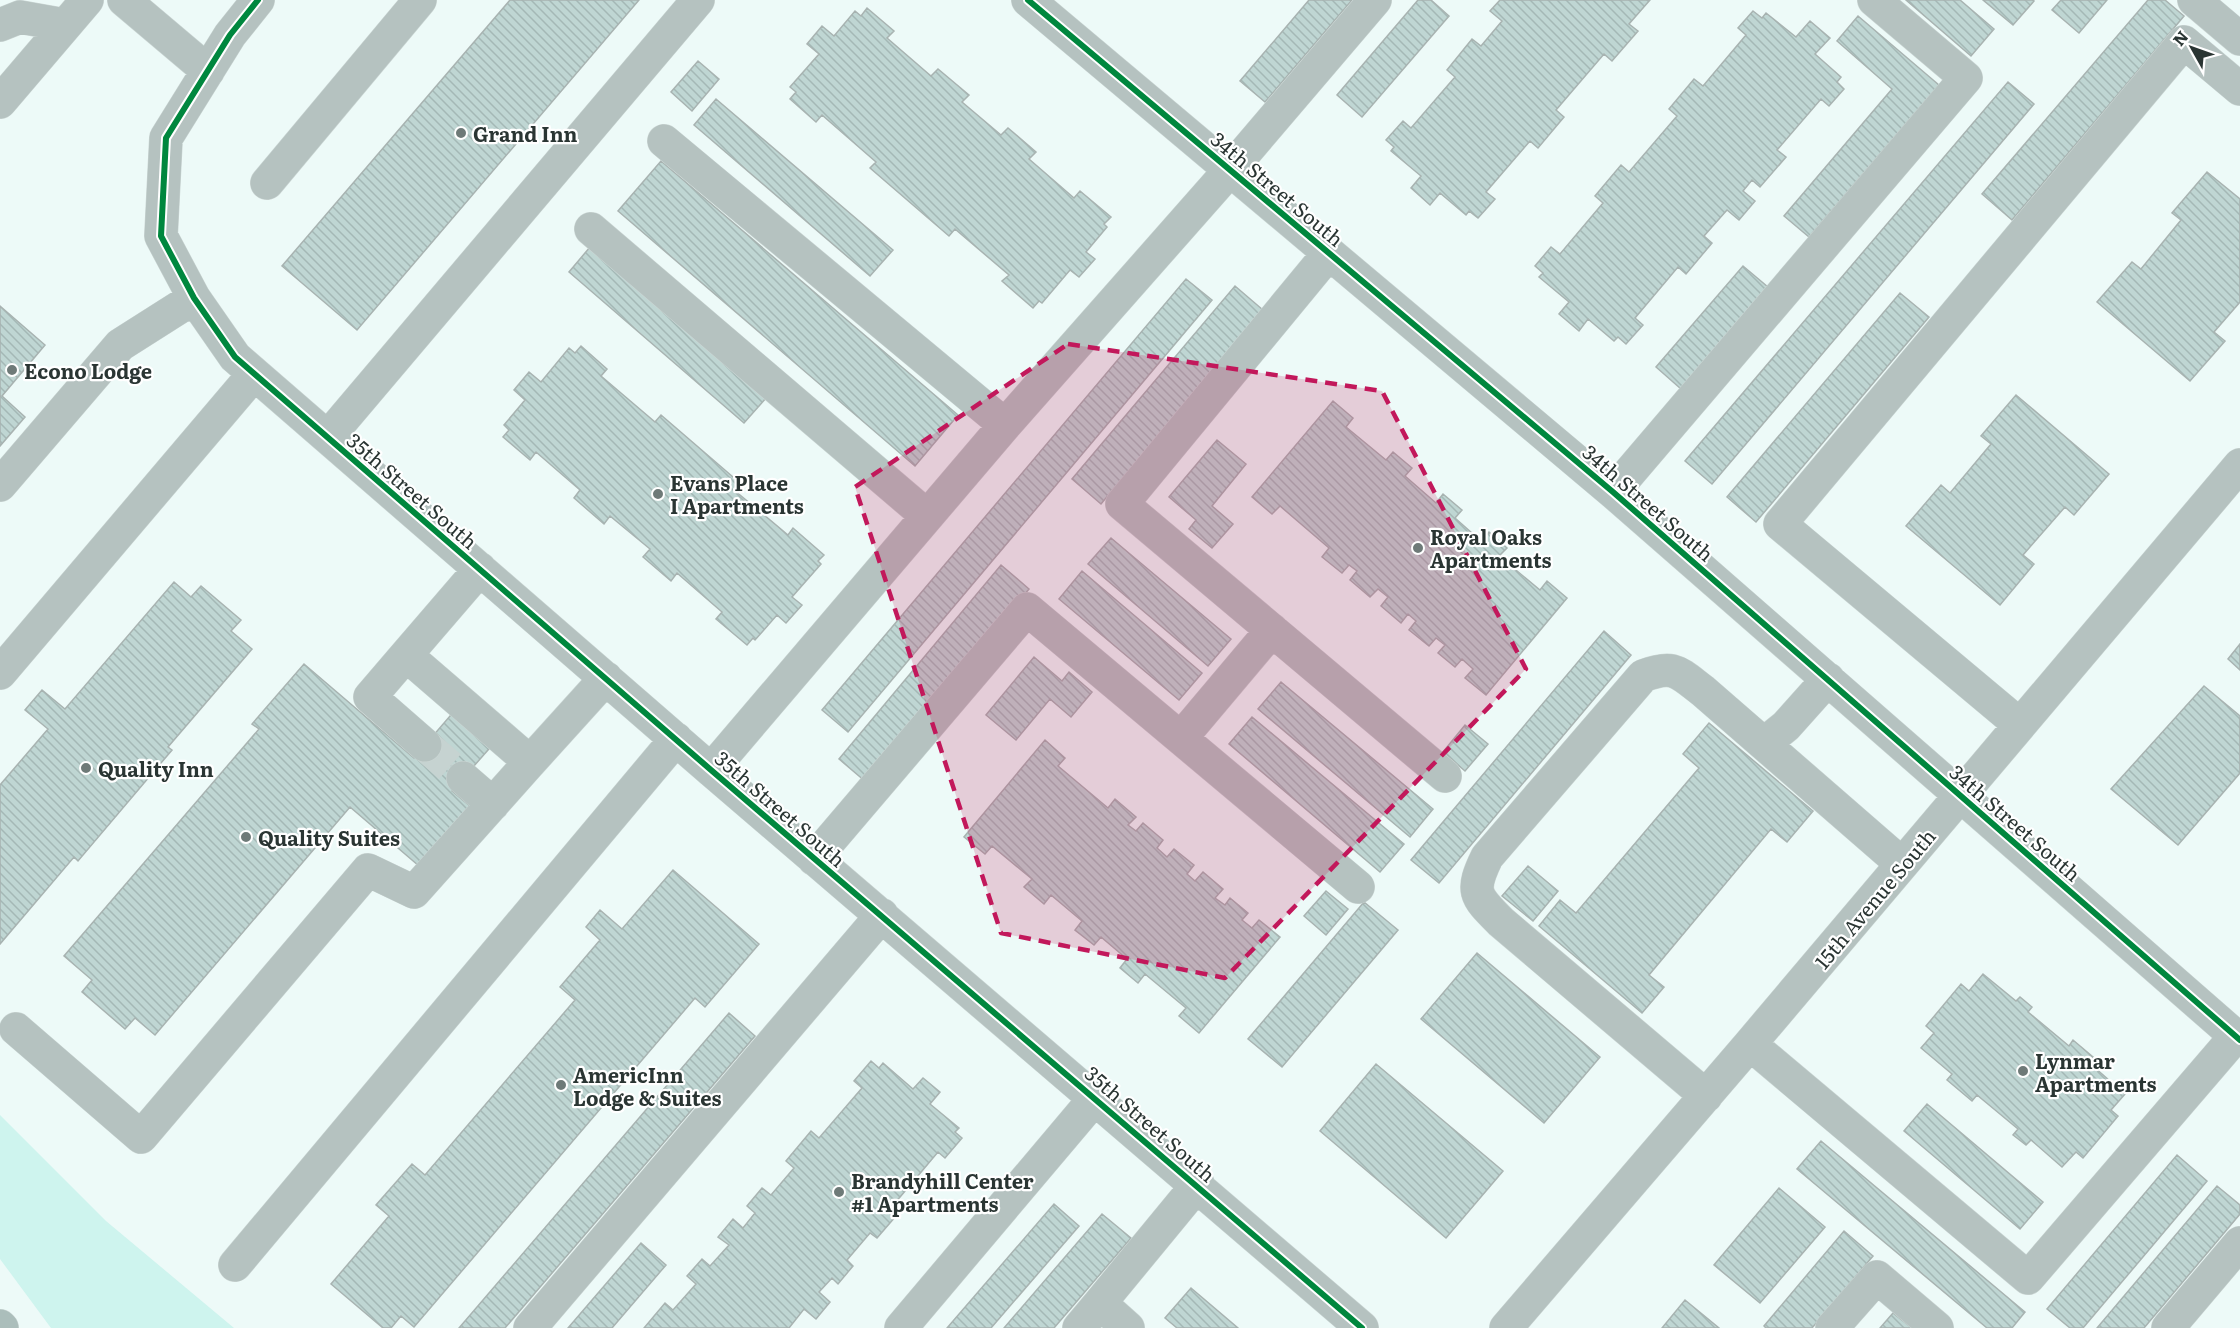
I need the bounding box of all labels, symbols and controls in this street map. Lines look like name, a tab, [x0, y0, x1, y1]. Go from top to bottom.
north arrow	[2162, 18, 2222, 78]
text: N	[2166, 25, 2193, 51]
place label: Grand Inn	[473, 118, 577, 148]
street label: 34th Street South	[1205, 123, 1351, 253]
marker: Grand Inn	[454, 126, 468, 140]
place label: Econo Lodge	[24, 355, 152, 385]
marker: Econo Lodge	[5, 363, 19, 377]
street label: 35th Street South	[341, 425, 485, 555]
street label: 34th Street South	[1577, 436, 1721, 568]
place label: Evans Place I Apartments	[670, 467, 804, 520]
marker: Evans Place I Apartments	[651, 487, 665, 501]
place label: Royal Oaks Apartments	[1430, 521, 1551, 574]
marker: Royal Oaks Apartments	[1411, 541, 1425, 555]
street label: 35th Street South	[709, 743, 853, 873]
place label: Quality Inn	[98, 753, 214, 783]
street label: 34th Street South	[1944, 756, 2088, 888]
marker: Quality Inn	[79, 761, 93, 775]
street label: 15th Avenue South	[1806, 821, 1942, 975]
place label: Quality Suites	[258, 822, 400, 852]
marker: Quality Suites	[239, 830, 253, 844]
place label: Lynmar Apartments	[2035, 1045, 2156, 1098]
street label: 35th Street South	[1079, 1058, 1223, 1188]
place label: AmericInn Lodge & Suites	[573, 1059, 721, 1112]
marker: Lynmar Apartments	[2016, 1064, 2030, 1078]
marker: AmericInn Lodge & Suites	[554, 1078, 568, 1092]
place label: Brandyhill Center #1 Apartments	[851, 1165, 1034, 1218]
marker: Brandyhill Center #1 Apartments	[832, 1185, 846, 1199]

